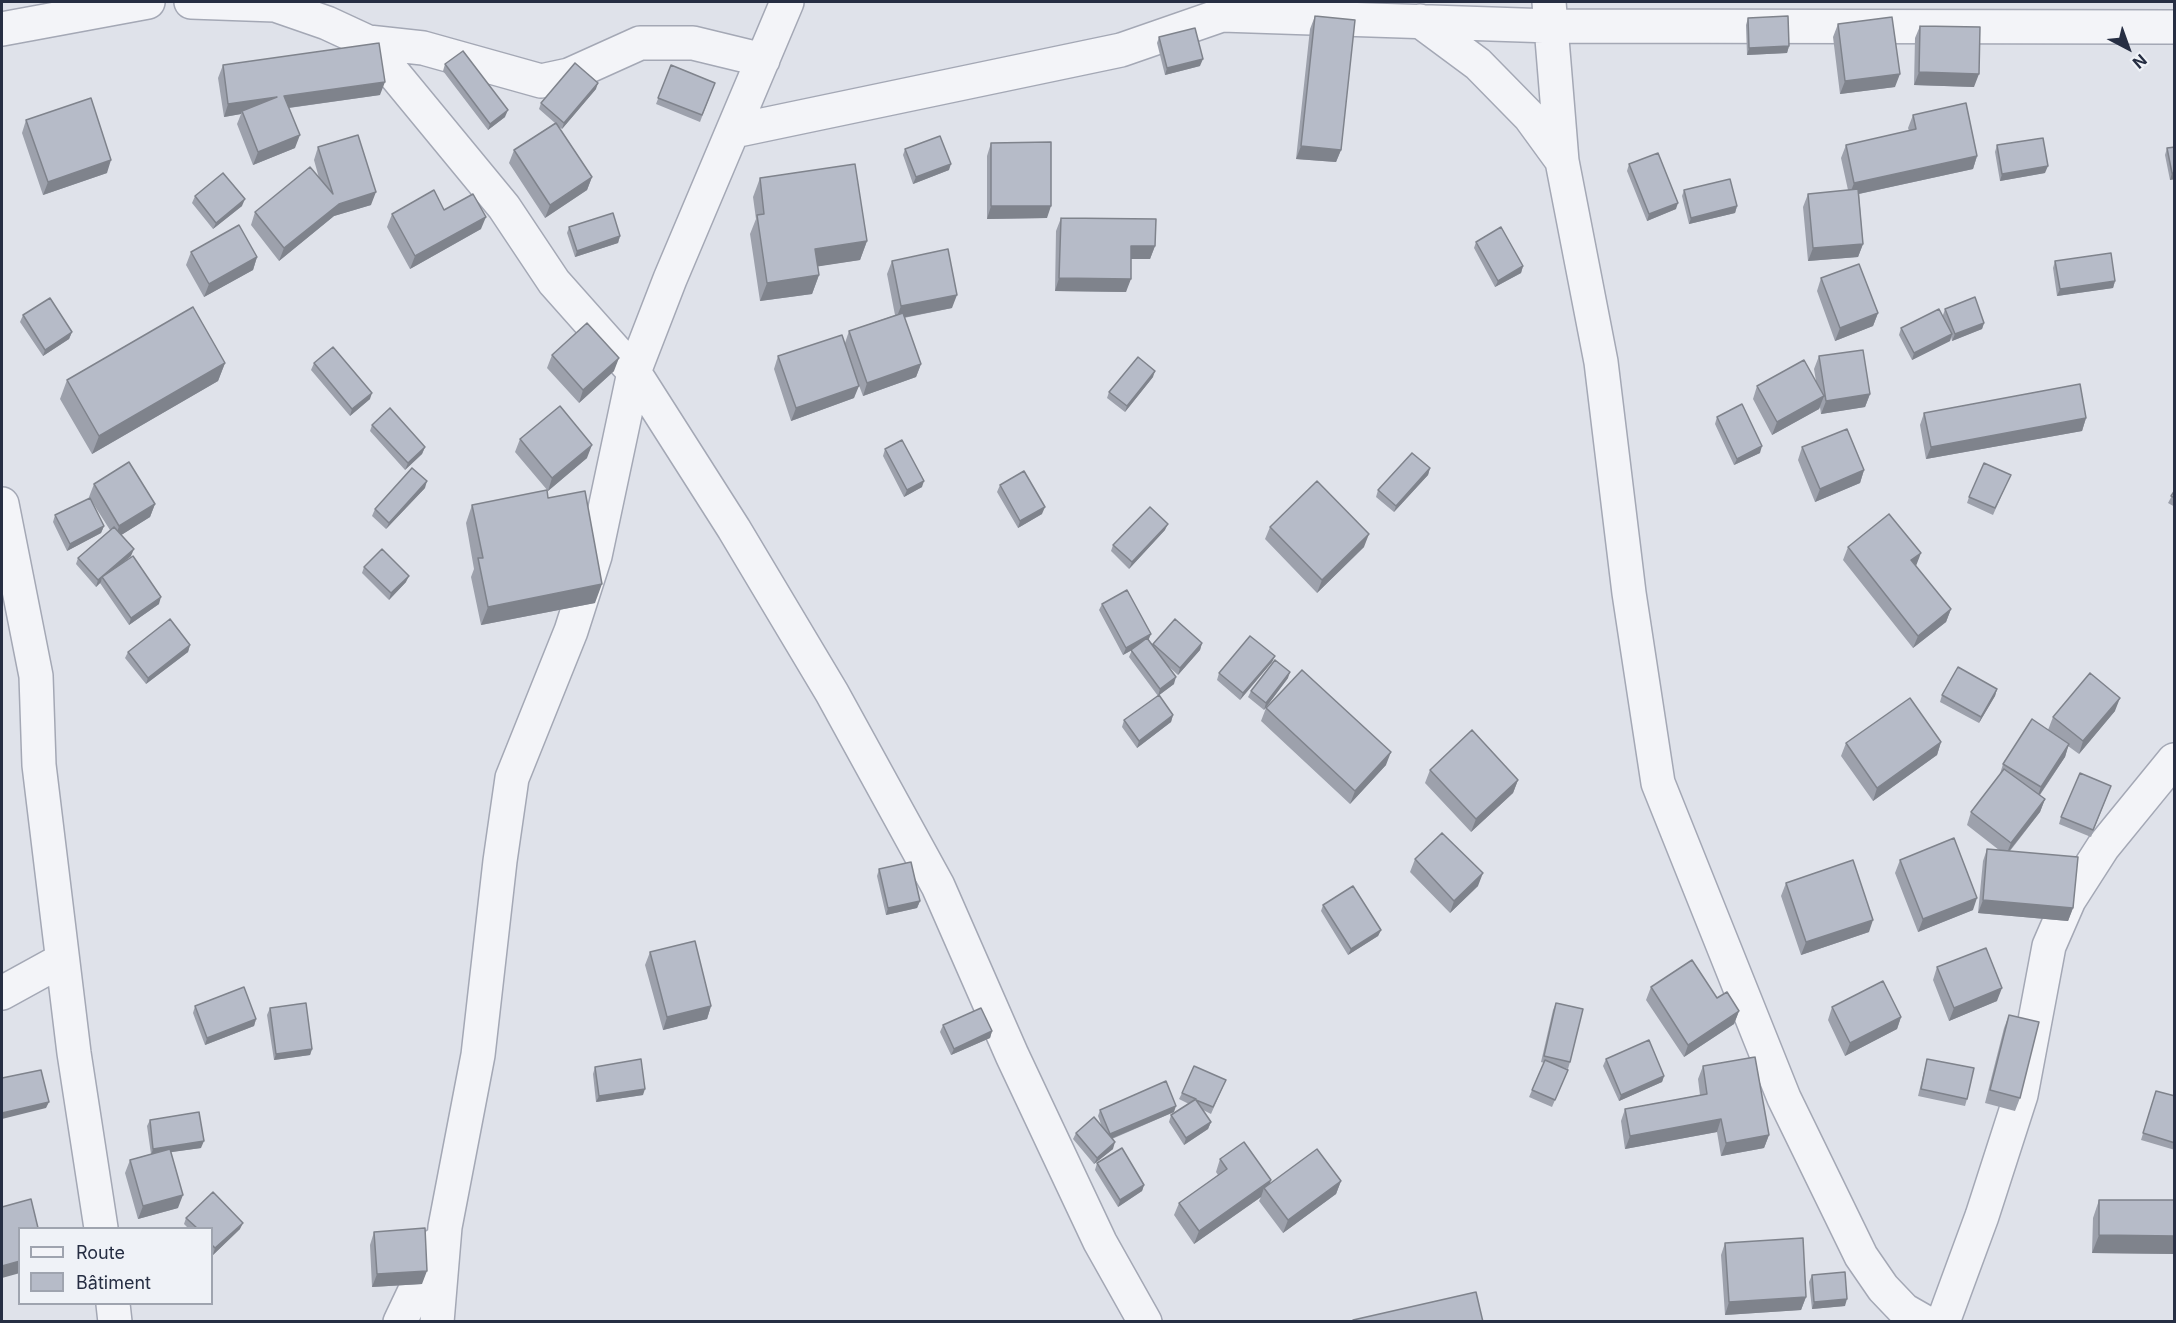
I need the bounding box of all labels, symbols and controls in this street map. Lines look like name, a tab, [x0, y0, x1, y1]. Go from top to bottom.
north arrow	[2098, 18, 2158, 78]
text: N	[2129, 50, 2151, 73]
legend	[18, 1227, 213, 1305]
text: Route	[76, 1242, 125, 1263]
text: Bâtiment	[76, 1272, 151, 1293]

